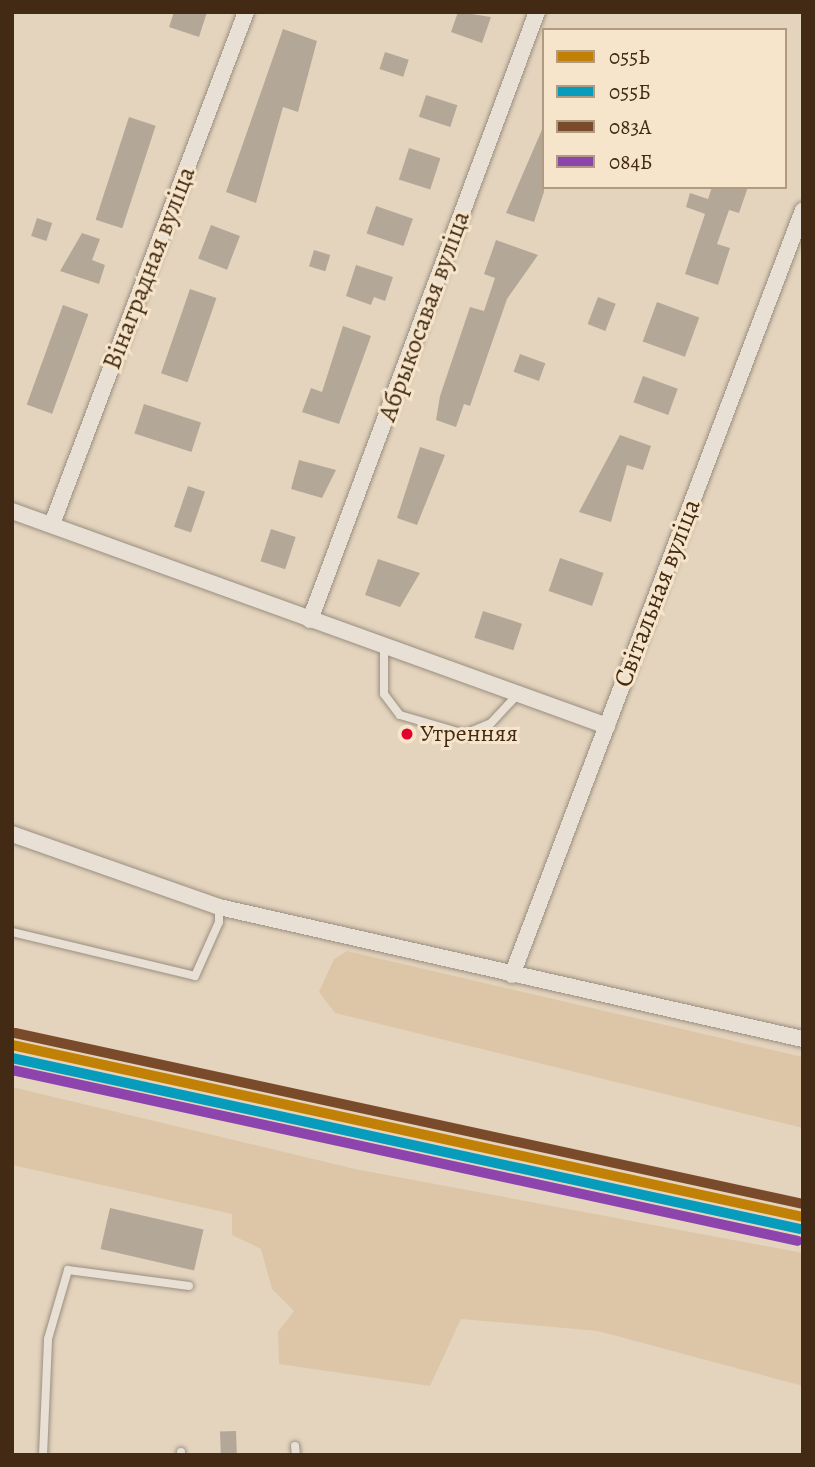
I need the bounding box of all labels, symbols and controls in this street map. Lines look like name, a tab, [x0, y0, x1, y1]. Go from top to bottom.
legend	[542, 28, 787, 189]
text: 055Ь	[609, 43, 650, 71]
text: 055Б	[609, 78, 651, 106]
text: 083А	[609, 113, 651, 141]
text: 084Б	[609, 148, 652, 176]
street label: Вінаградная вуліца	[96, 162, 202, 374]
street label: Абрыкосавая вуліца	[371, 207, 477, 425]
street label: Світальная вуліца	[607, 495, 707, 691]
place label: Утренняя	[420, 720, 518, 748]
marker: Утренняя	[400, 727, 414, 741]

